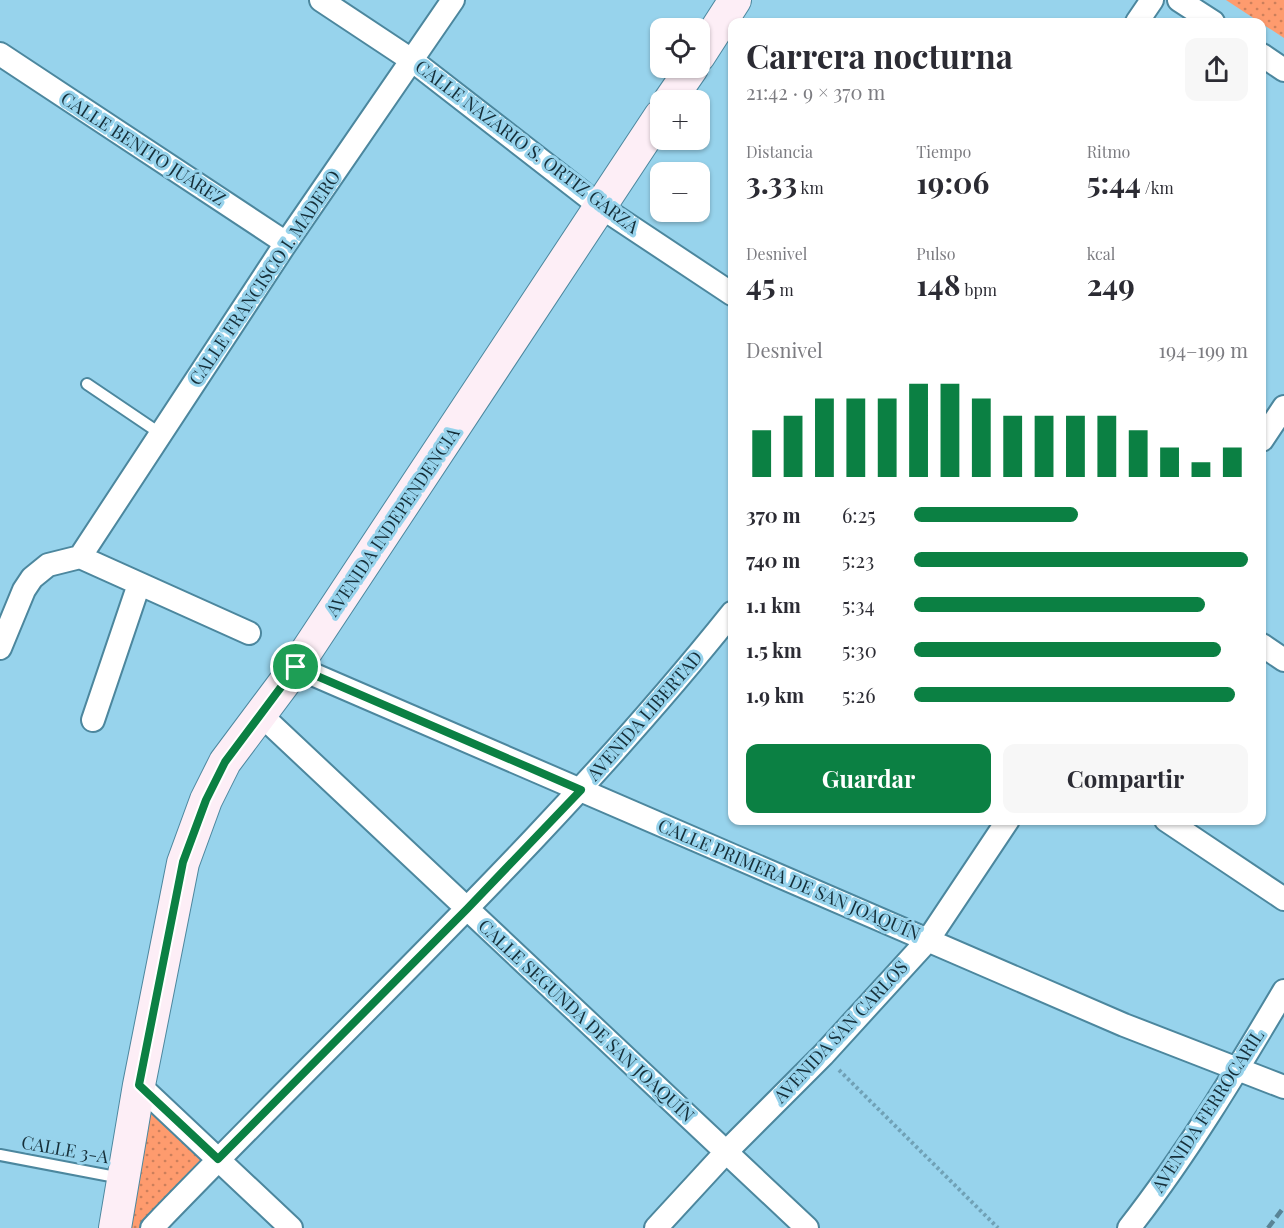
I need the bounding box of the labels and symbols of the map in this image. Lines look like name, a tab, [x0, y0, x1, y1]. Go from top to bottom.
street label: CALLE NAZARIO S. ORTIZ GARZA	[411, 54, 645, 239]
street label: CALLE BENITO JUÁREZ	[57, 86, 231, 210]
street label: CALLE FRANCISCO I. MADERO	[183, 165, 345, 390]
street label: AVENIDA INDEPENDENCIA	[319, 422, 465, 621]
pin	[270, 641, 321, 692]
street label: AVENIDA LIBERTAD	[581, 645, 707, 786]
street label: CALLE PRIMERA DE SAN JOAQUÍN	[655, 813, 924, 945]
street label: CALLE SEGUNDA DE SAN JOAQUÍN	[474, 914, 700, 1127]
street label: AVENIDA SAN CARLOS	[767, 955, 913, 1108]
street label: AVENIDA FERROCARIL	[1145, 1024, 1269, 1197]
street label: CALLE 3-A	[20, 1130, 111, 1169]

